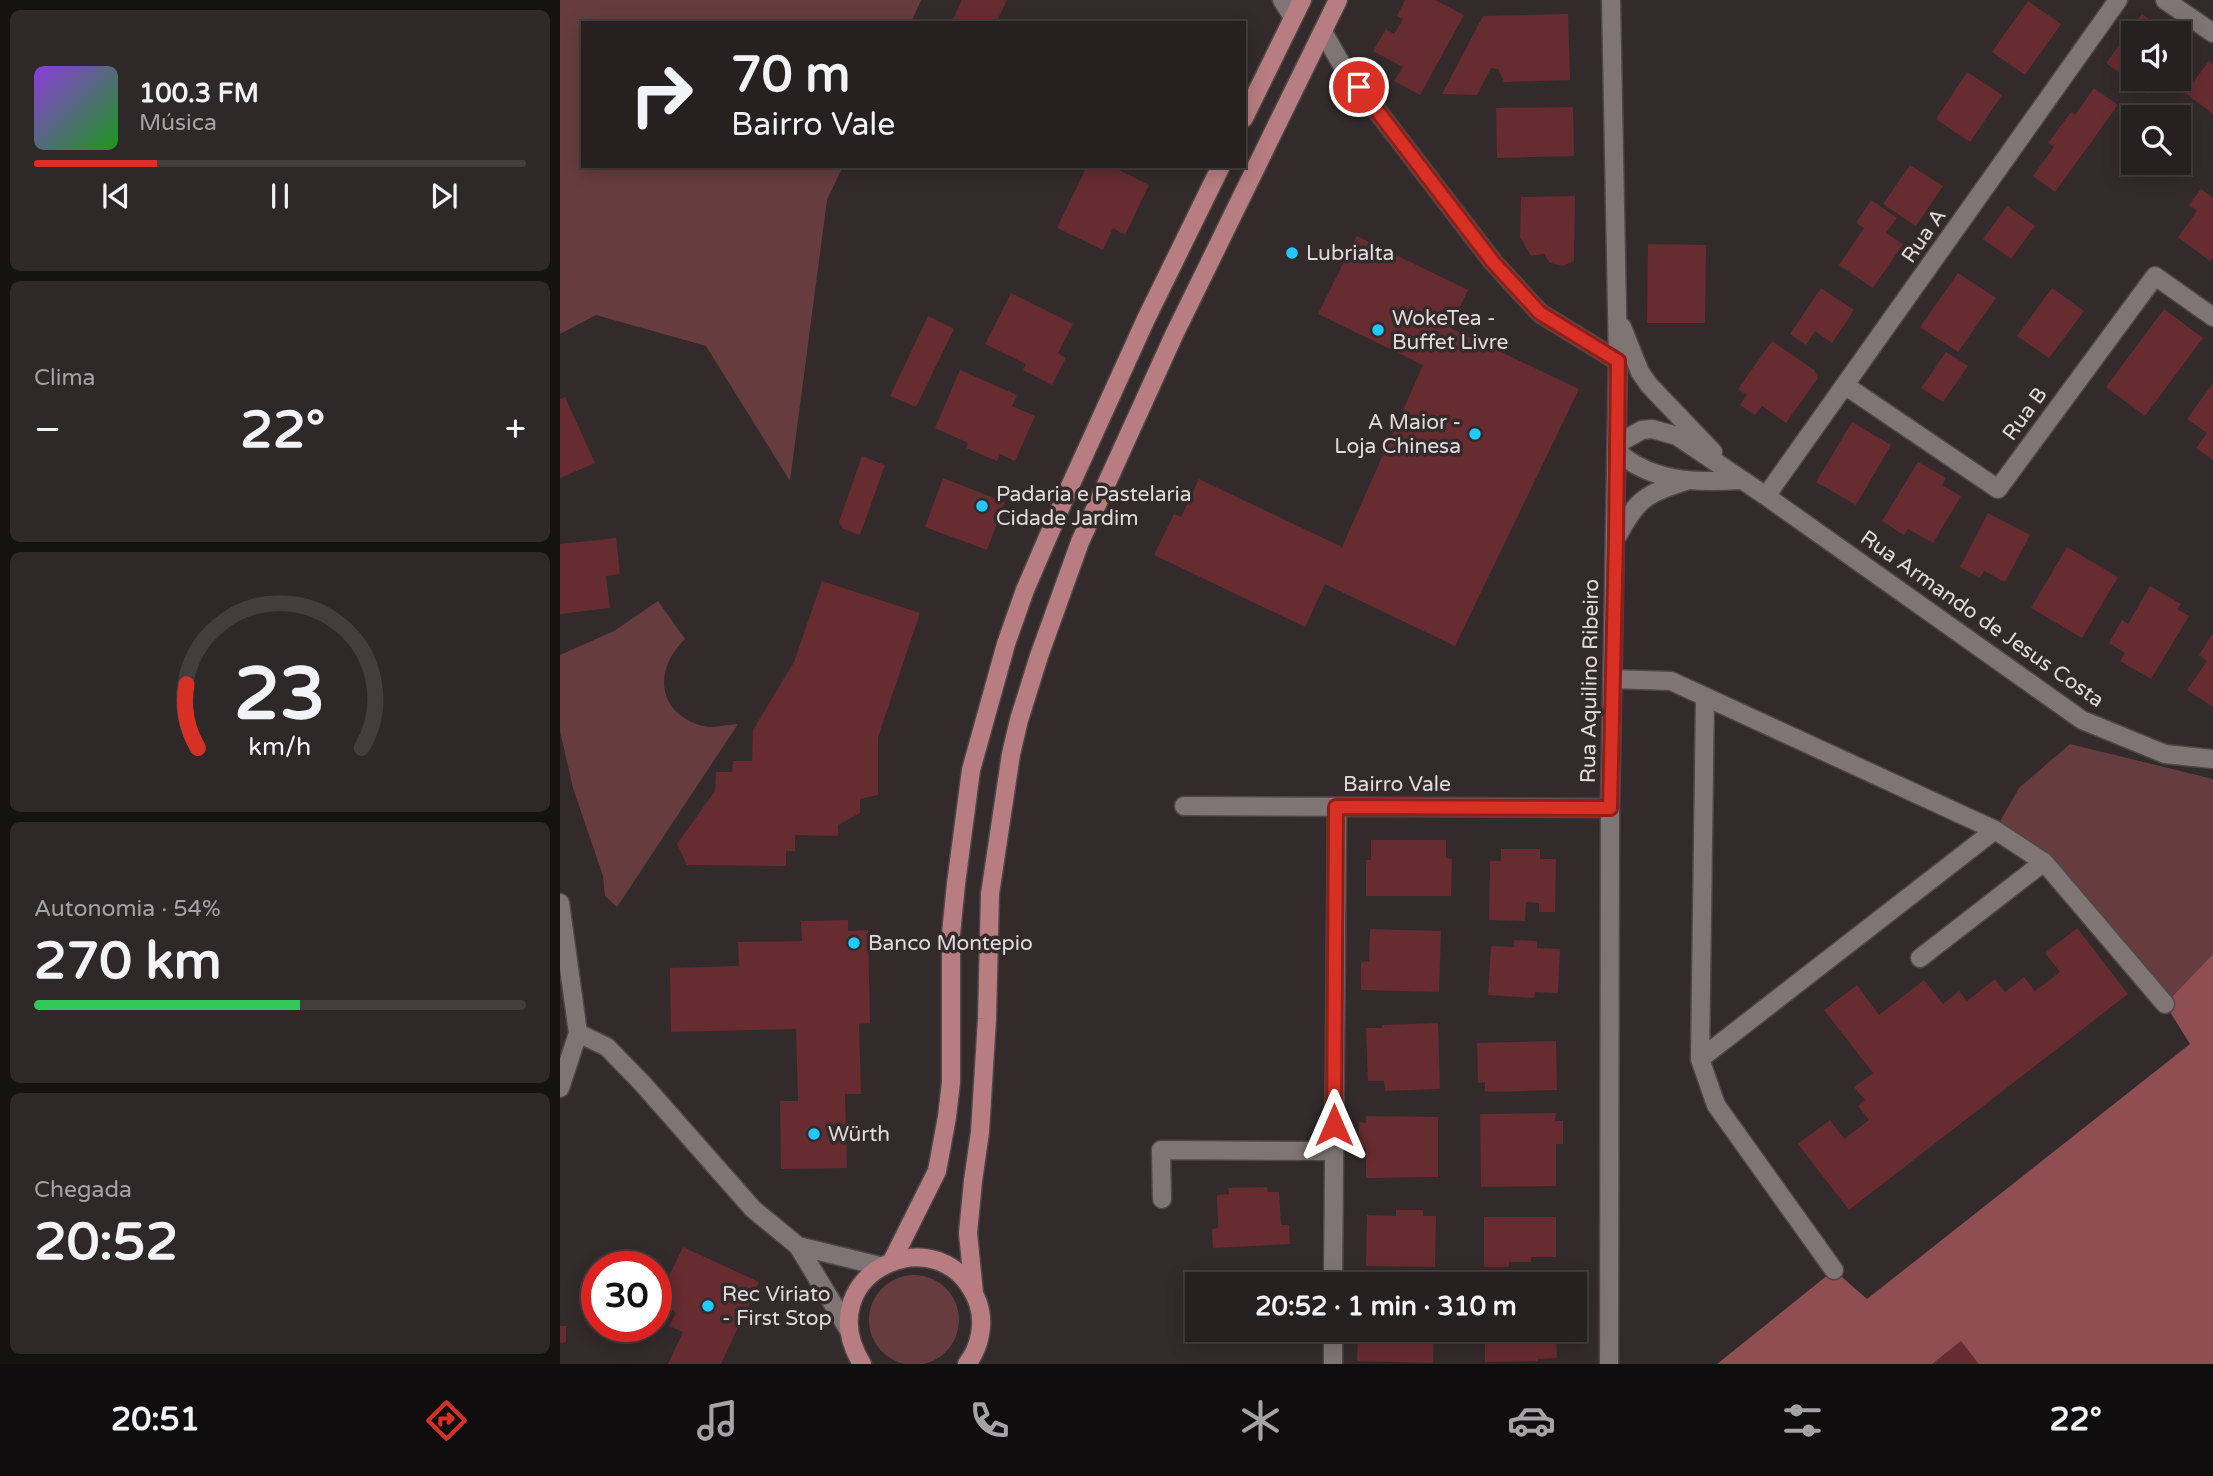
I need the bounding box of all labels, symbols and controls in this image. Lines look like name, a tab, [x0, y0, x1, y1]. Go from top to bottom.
map controls	[2121, 21, 2191, 175]
button: sound	[2121, 21, 2191, 91]
text: 70 m	[731, 46, 850, 105]
icon: right	[616, 49, 707, 140]
pin	[1329, 57, 1389, 117]
icon: arrive	[1340, 68, 1378, 106]
text: 100.3 FM	[139, 78, 259, 109]
button: search	[2121, 105, 2191, 175]
text: Bairro Vale	[731, 106, 895, 144]
text: Música	[139, 109, 217, 137]
icon: previous	[97, 177, 135, 215]
icon: pause	[261, 177, 299, 215]
icon: next	[425, 177, 463, 215]
street label: Rua A	[1896, 204, 1952, 268]
place label: Lubrialta	[1306, 241, 1394, 266]
marker: Lubrialta	[1284, 245, 1300, 261]
place label: WokeTea - Buffet Livre	[1392, 306, 1508, 355]
marker: WokeTea - Buffet Livre	[1370, 322, 1386, 338]
text: Clima	[34, 364, 95, 392]
street label: Rua B	[1997, 383, 2053, 445]
text: 22°	[240, 399, 325, 462]
text: −	[34, 407, 61, 453]
text: +	[505, 407, 526, 453]
place label: A Maior - Loja Chinesa	[1334, 410, 1461, 459]
marker: A Maior - Loja Chinesa	[1467, 426, 1483, 442]
place label: Padaria e Pastelaria Cidade Jardim	[996, 482, 1192, 531]
marker: Padaria e Pastelaria Cidade Jardim	[974, 498, 990, 514]
street label: Rua Armando de Jesus Costa	[1855, 525, 2109, 713]
street label: Rua Aquilino Ribeiro	[1576, 579, 1604, 783]
text: 23	[234, 651, 326, 739]
text: km/h	[249, 732, 311, 762]
street label: Bairro Vale	[1343, 772, 1451, 797]
text: Autonomia · 54%	[34, 895, 221, 923]
text: 270 km	[34, 930, 222, 993]
place label: Banco Montepio	[868, 931, 1033, 956]
marker: Banco Montepio	[846, 935, 862, 951]
position arrow	[1297, 1088, 1371, 1162]
place label: Würth	[828, 1122, 890, 1147]
marker: Würth	[806, 1126, 822, 1142]
text: Chegada	[34, 1176, 132, 1204]
text: 20:52	[34, 1211, 178, 1274]
speed limit sign: 30	[581, 1251, 672, 1342]
place label: Rec Viriato - First Stop	[722, 1282, 832, 1331]
text: 20:52 · 1 min · 310 m	[1255, 1291, 1517, 1322]
marker: Rec Viriato - First Stop	[700, 1298, 716, 1314]
icon: directions	[422, 1396, 471, 1445]
icon: music	[693, 1396, 742, 1445]
icon: phone	[965, 1396, 1014, 1445]
icon: climate	[1236, 1396, 1285, 1445]
icon: car	[1507, 1396, 1556, 1445]
icon: filters	[1778, 1396, 1827, 1445]
text: 20:51	[111, 1401, 200, 1439]
text: 22°	[2049, 1401, 2102, 1439]

